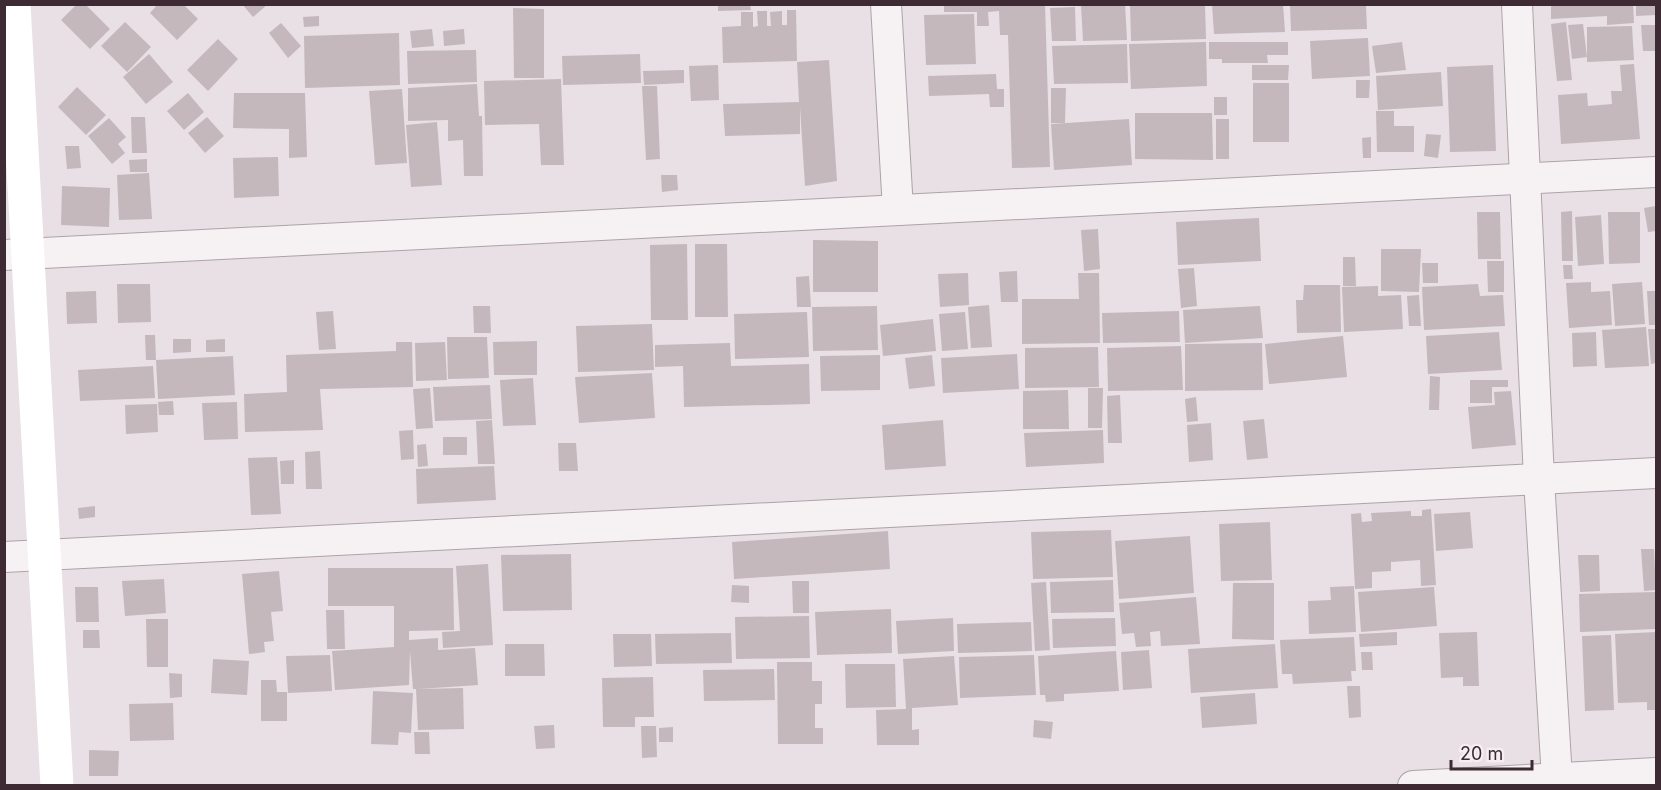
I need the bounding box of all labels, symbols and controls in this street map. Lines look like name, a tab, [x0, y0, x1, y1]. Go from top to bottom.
scale bar	[1451, 733, 1532, 771]
text: 20 m	[1460, 743, 1503, 764]

